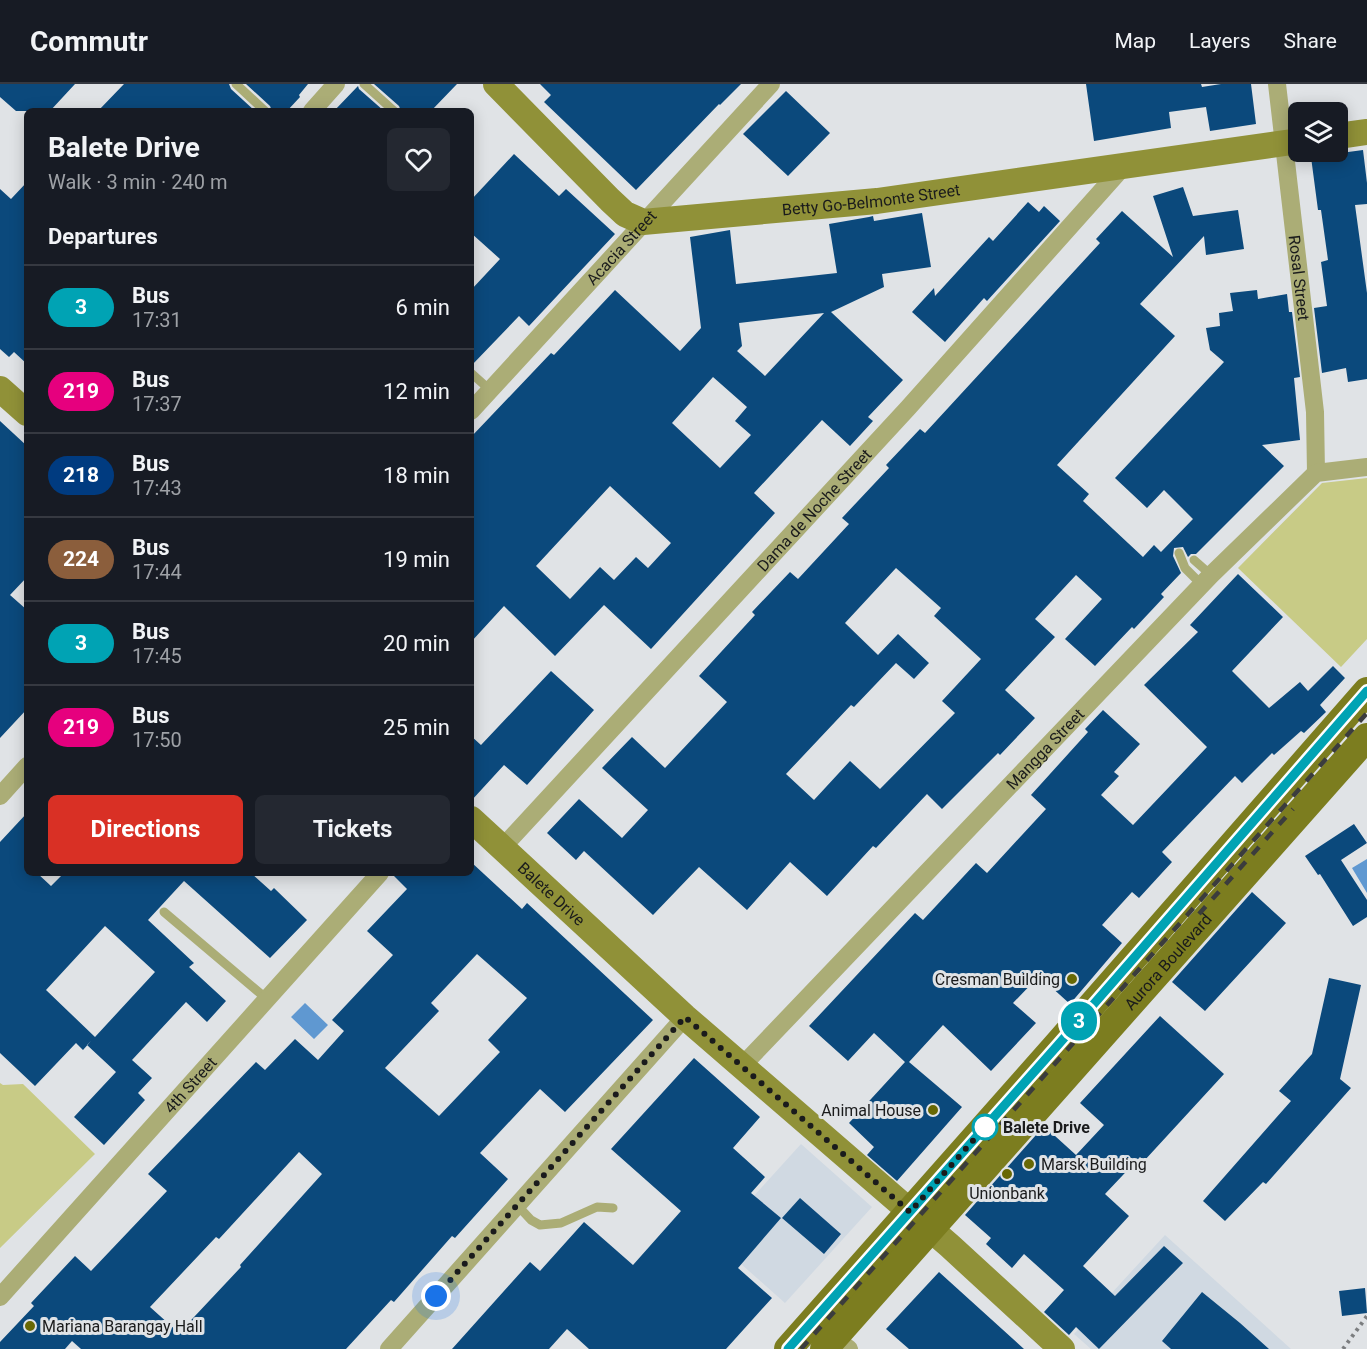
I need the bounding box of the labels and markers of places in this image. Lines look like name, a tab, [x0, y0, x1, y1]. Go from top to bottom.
place label: Cresman Building	[935, 970, 1060, 989]
marker: Cresman Building	[1065, 972, 1079, 986]
place label: Animal House	[821, 1101, 921, 1120]
marker: Animal House	[926, 1103, 940, 1117]
marker: Balete Drive	[972, 1114, 998, 1140]
place label: Balete Drive	[1003, 1118, 1090, 1137]
place label: Marsk Building	[1041, 1155, 1147, 1174]
marker: Marsk Building	[1022, 1157, 1036, 1171]
marker: Unionbank	[1000, 1167, 1014, 1181]
place label: Unionbank	[969, 1184, 1046, 1203]
place label: Mariana Barangay Hall	[42, 1317, 203, 1336]
marker: Mariana Barangay Hall	[23, 1319, 37, 1333]

